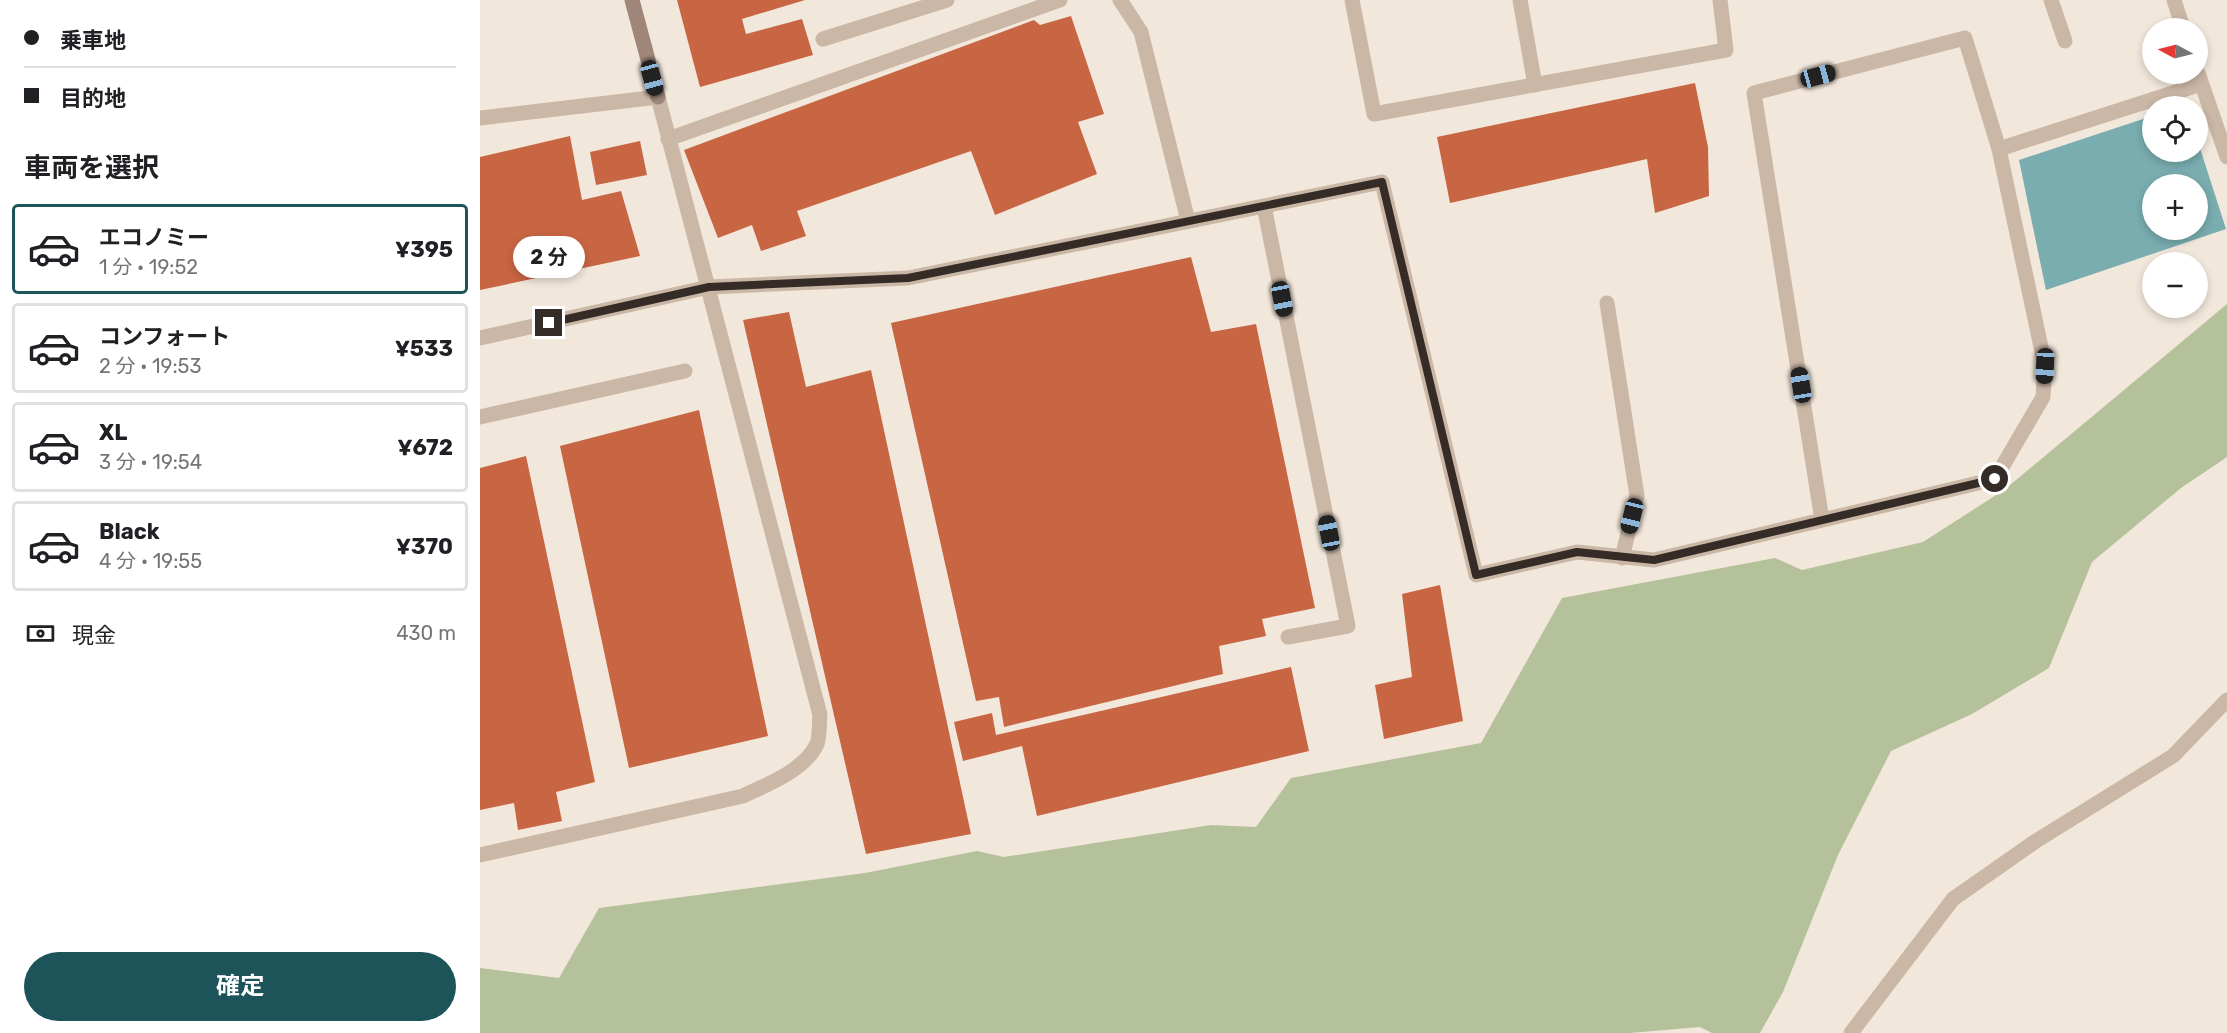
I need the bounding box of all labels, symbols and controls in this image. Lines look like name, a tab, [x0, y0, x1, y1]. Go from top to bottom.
north arrow	[2142, 18, 2208, 84]
map controls	[2142, 18, 2208, 318]
text: 乗車地	[60, 27, 126, 54]
car	[639, 58, 665, 98]
car	[1798, 63, 1838, 89]
text: 目的地	[60, 85, 126, 112]
button: locate	[2142, 96, 2208, 162]
text: 車両を選択	[24, 152, 159, 184]
button: +	[2142, 174, 2208, 240]
icon: car	[27, 222, 81, 276]
text: エコノミー	[99, 224, 209, 251]
text: ¥395	[395, 236, 453, 263]
callout: 2 分	[513, 236, 585, 278]
text: 2 分	[530, 245, 568, 269]
button: −	[2142, 252, 2208, 318]
text: 1 分 · 19:52	[99, 255, 198, 279]
car	[1270, 280, 1294, 318]
route end	[535, 309, 562, 336]
icon: car	[27, 321, 81, 375]
text: コンフォート	[99, 323, 230, 350]
text: ¥533	[395, 335, 453, 362]
car	[2035, 348, 2055, 384]
text: 2 分 · 19:53	[99, 354, 201, 378]
car	[1789, 366, 1813, 404]
text: XL	[99, 419, 127, 446]
icon: car	[27, 420, 81, 474]
text: ¥672	[397, 434, 453, 461]
text: 3 分 · 19:54	[99, 450, 202, 474]
route start	[1981, 465, 2008, 492]
car	[1619, 496, 1645, 536]
car	[1317, 514, 1341, 552]
text: Black	[99, 518, 160, 545]
icon: car	[27, 519, 81, 573]
text: ¥370	[396, 533, 453, 560]
text: 4 分 · 19:55	[99, 549, 202, 573]
icon: cash	[24, 617, 57, 650]
text: 430 m	[396, 621, 456, 645]
text: 現金	[72, 622, 116, 649]
button: 確定	[24, 952, 456, 1021]

